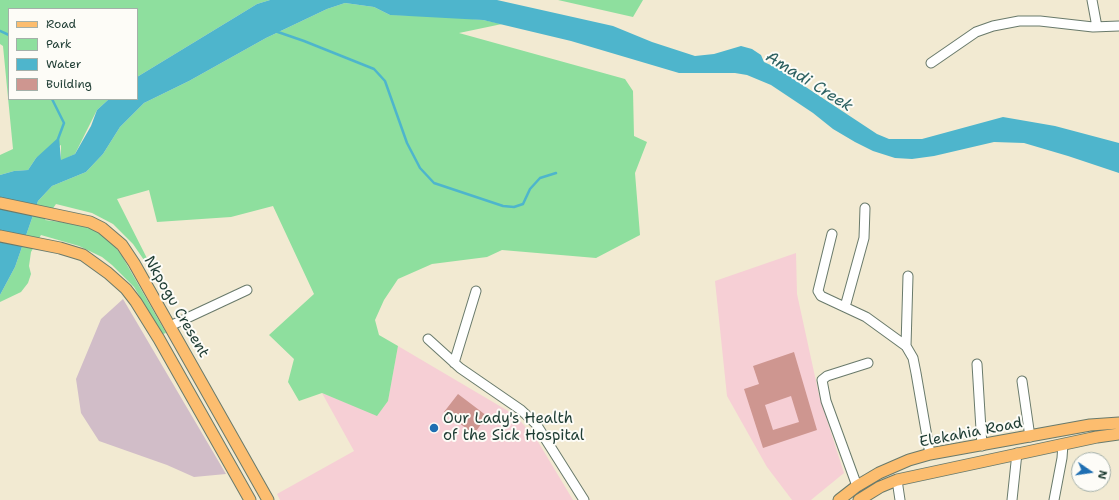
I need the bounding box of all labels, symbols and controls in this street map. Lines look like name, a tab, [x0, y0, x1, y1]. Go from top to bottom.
legend	[8, 8, 138, 100]
text: Road	[46, 16, 76, 32]
text: Park	[46, 36, 72, 52]
water label: Amadi Creek	[762, 48, 856, 116]
text: Water	[46, 56, 81, 72]
text: Building	[46, 76, 92, 92]
street label: Nkpogu Cresent	[140, 253, 212, 361]
place label: Our Lady's Health of the Sick Hospital	[443, 410, 584, 445]
street label: Elekahia Road	[918, 414, 1024, 452]
marker: Our Lady's Health of the Sick Hospital	[428, 422, 440, 434]
north arrow	[1071, 452, 1111, 492]
text: N	[1094, 469, 1110, 481]

